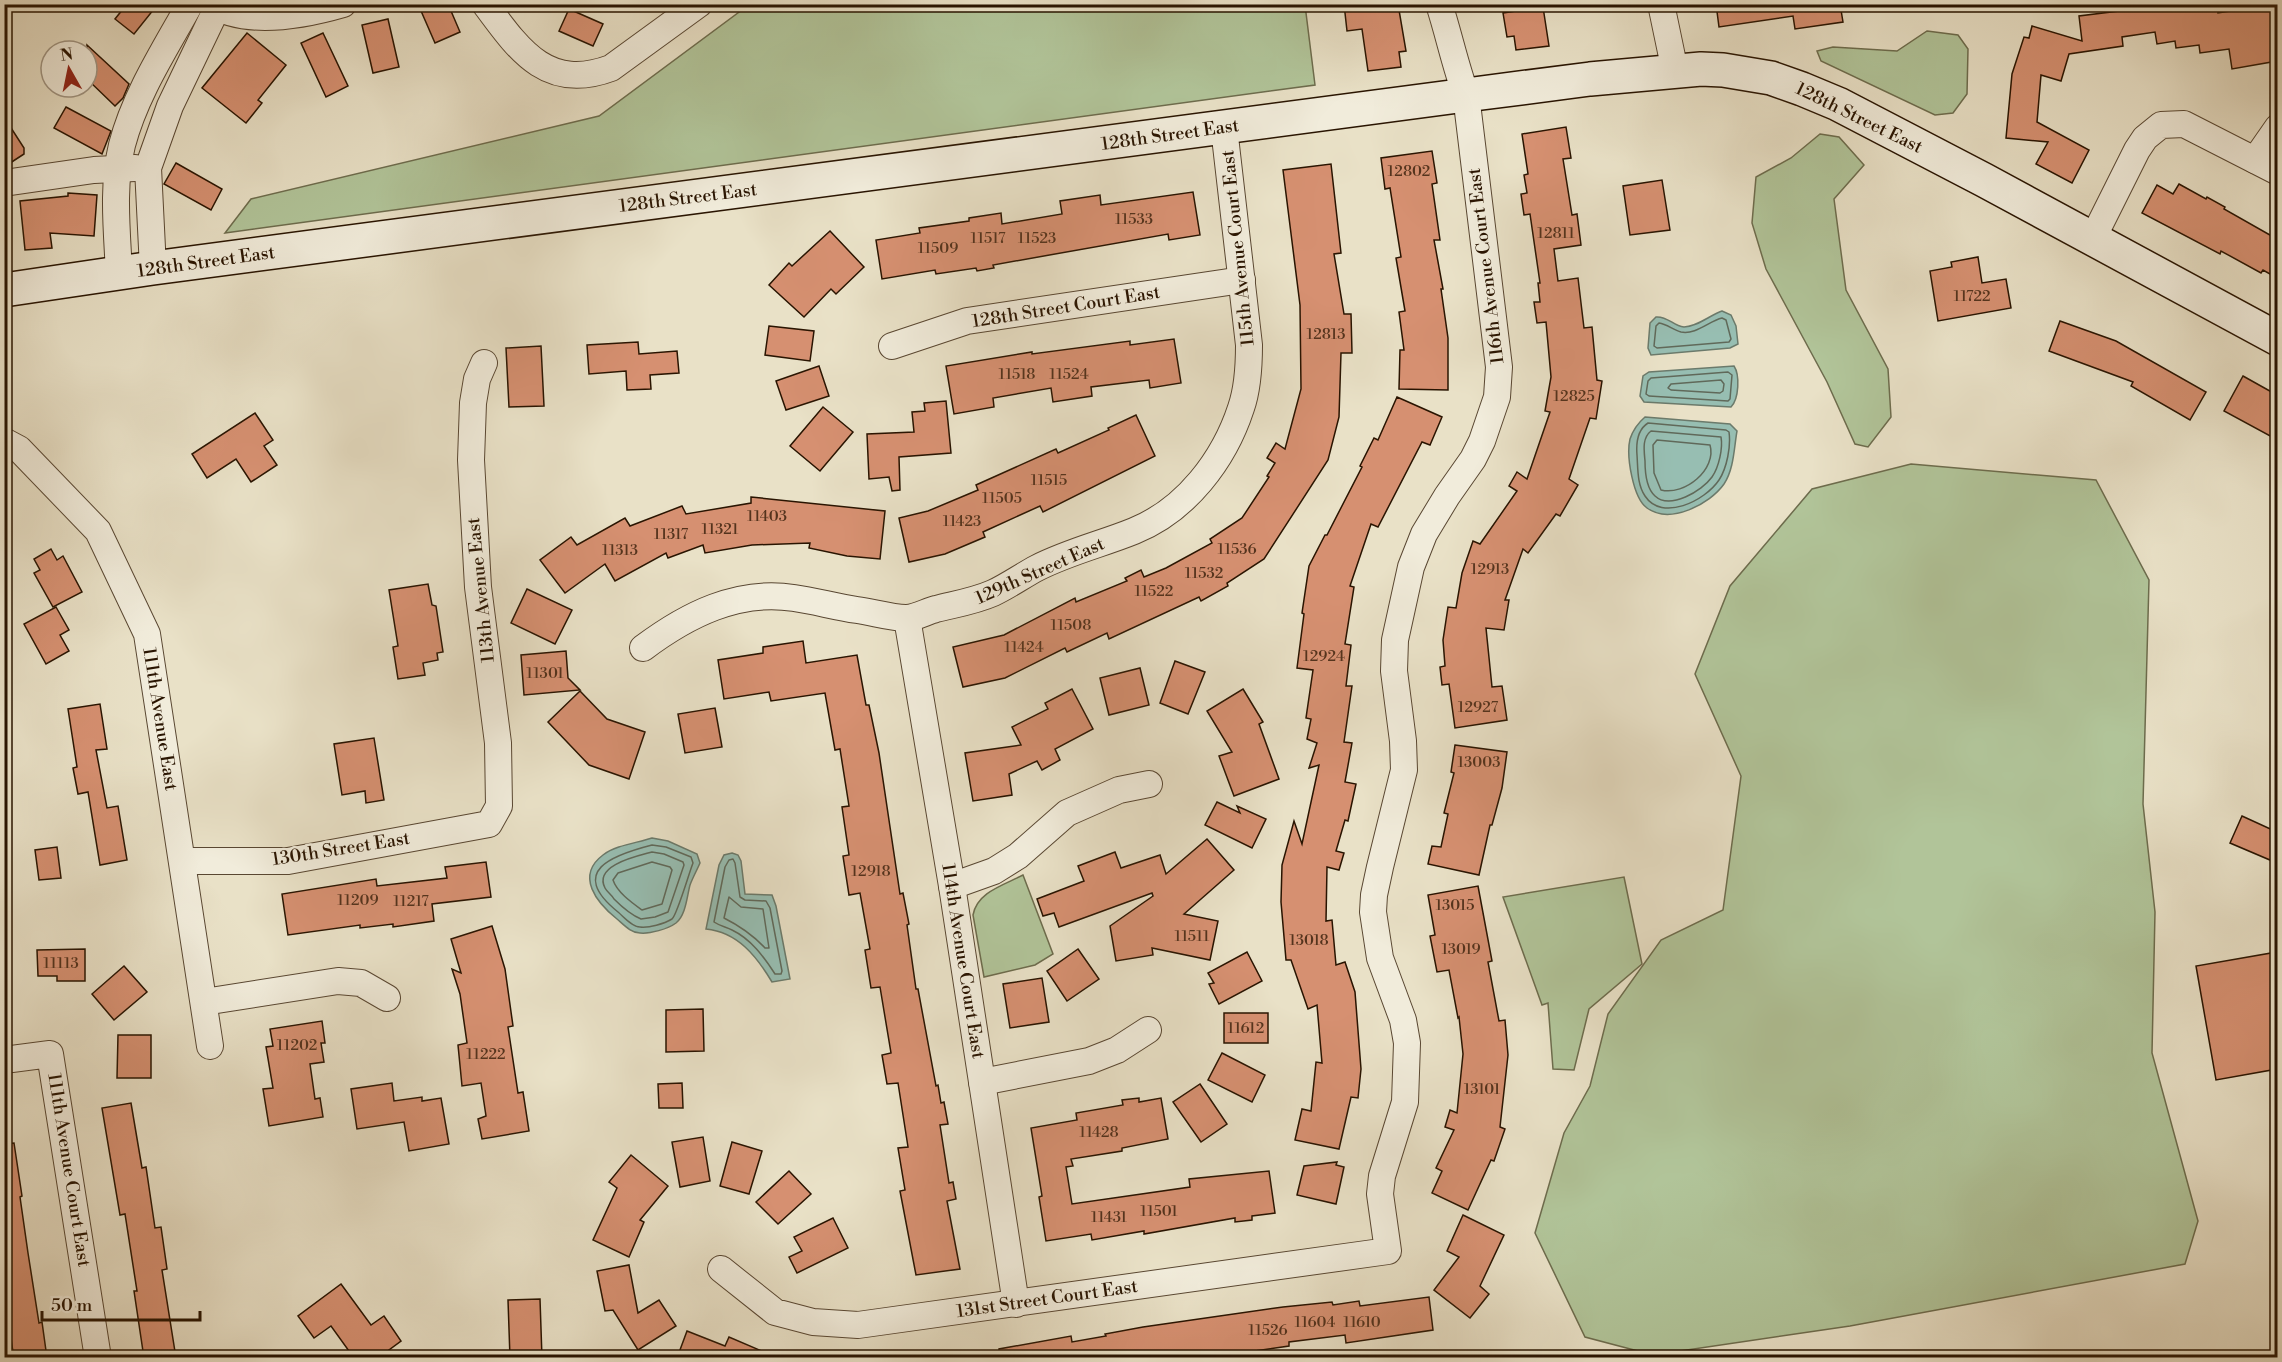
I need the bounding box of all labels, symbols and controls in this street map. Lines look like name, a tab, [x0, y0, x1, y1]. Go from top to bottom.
north arrow	[39, 39, 99, 99]
text: N	[59, 44, 75, 66]
street label: 128th Street East	[1791, 77, 1927, 159]
street label: 128th Street East	[1100, 114, 1241, 156]
street label: 115th Avenue Court East	[1216, 148, 1260, 347]
house number: 12802	[1388, 162, 1430, 181]
street label: 116th Avenue Court East	[1462, 166, 1509, 365]
street label: 128th Street East	[618, 178, 759, 218]
house number: 11533	[1115, 210, 1153, 229]
house number: 12811	[1537, 224, 1575, 243]
house number: 11517	[971, 229, 1006, 248]
house number: 11523	[1018, 229, 1056, 248]
house number: 11509	[918, 239, 958, 258]
street label: 128th Street East	[136, 241, 277, 283]
street label: 128th Street Court East	[970, 281, 1162, 333]
house number: 11722	[1953, 287, 1991, 306]
house number: 12813	[1307, 325, 1345, 344]
house number: 11518	[998, 365, 1036, 384]
house number: 11524	[1049, 365, 1089, 384]
house number: 12825	[1553, 387, 1595, 406]
house number: 11515	[1031, 471, 1067, 490]
house number: 11505	[982, 489, 1022, 508]
house number: 11403	[747, 507, 787, 526]
house number: 11423	[943, 512, 981, 531]
street label: 113th Avenue East	[462, 516, 500, 664]
house number: 11321	[702, 520, 739, 539]
house number: 11317	[654, 525, 689, 544]
street label: 129th Street East	[972, 532, 1109, 610]
house number: 11536	[1217, 540, 1257, 559]
house number: 11313	[602, 541, 638, 560]
house number: 12913	[1471, 560, 1509, 579]
house number: 11532	[1185, 564, 1223, 583]
house number: 11522	[1135, 582, 1173, 601]
house number: 11508	[1051, 616, 1091, 635]
house number: 11424	[1004, 638, 1044, 657]
street label: 111th Avenue East	[137, 646, 183, 793]
house number: 12924	[1303, 647, 1345, 666]
house number: 11301	[526, 664, 564, 683]
house number: 12927	[1458, 698, 1499, 717]
house number: 13003	[1458, 753, 1500, 772]
street label: 130th Street East	[270, 827, 412, 871]
house number: 12918	[851, 862, 891, 881]
street label: 114th Avenue Court East	[936, 862, 990, 1061]
house number: 11209	[337, 891, 379, 910]
house number: 11217	[393, 892, 429, 911]
house number: 13015	[1436, 896, 1474, 915]
house number: 11511	[1174, 927, 1210, 946]
house number: 13018	[1289, 931, 1329, 950]
house number: 13019	[1441, 940, 1481, 959]
house number: 11113	[43, 954, 79, 973]
house number: 11612	[1228, 1019, 1264, 1038]
house number: 11202	[277, 1036, 317, 1055]
house number: 11222	[466, 1045, 506, 1064]
street label: 111th Avenue Court East	[42, 1072, 96, 1269]
house number: 13101	[1464, 1080, 1501, 1099]
house number: 11428	[1079, 1123, 1119, 1142]
house number: 11501	[1140, 1202, 1178, 1221]
house number: 11431	[1091, 1208, 1128, 1227]
street label: 131st Street Court East	[955, 1275, 1140, 1323]
scale bar	[42, 1284, 200, 1322]
text: 50 m	[51, 1294, 93, 1317]
house number: 11604	[1295, 1313, 1335, 1332]
house number: 11610	[1343, 1313, 1381, 1332]
house number: 11526	[1248, 1321, 1288, 1340]

